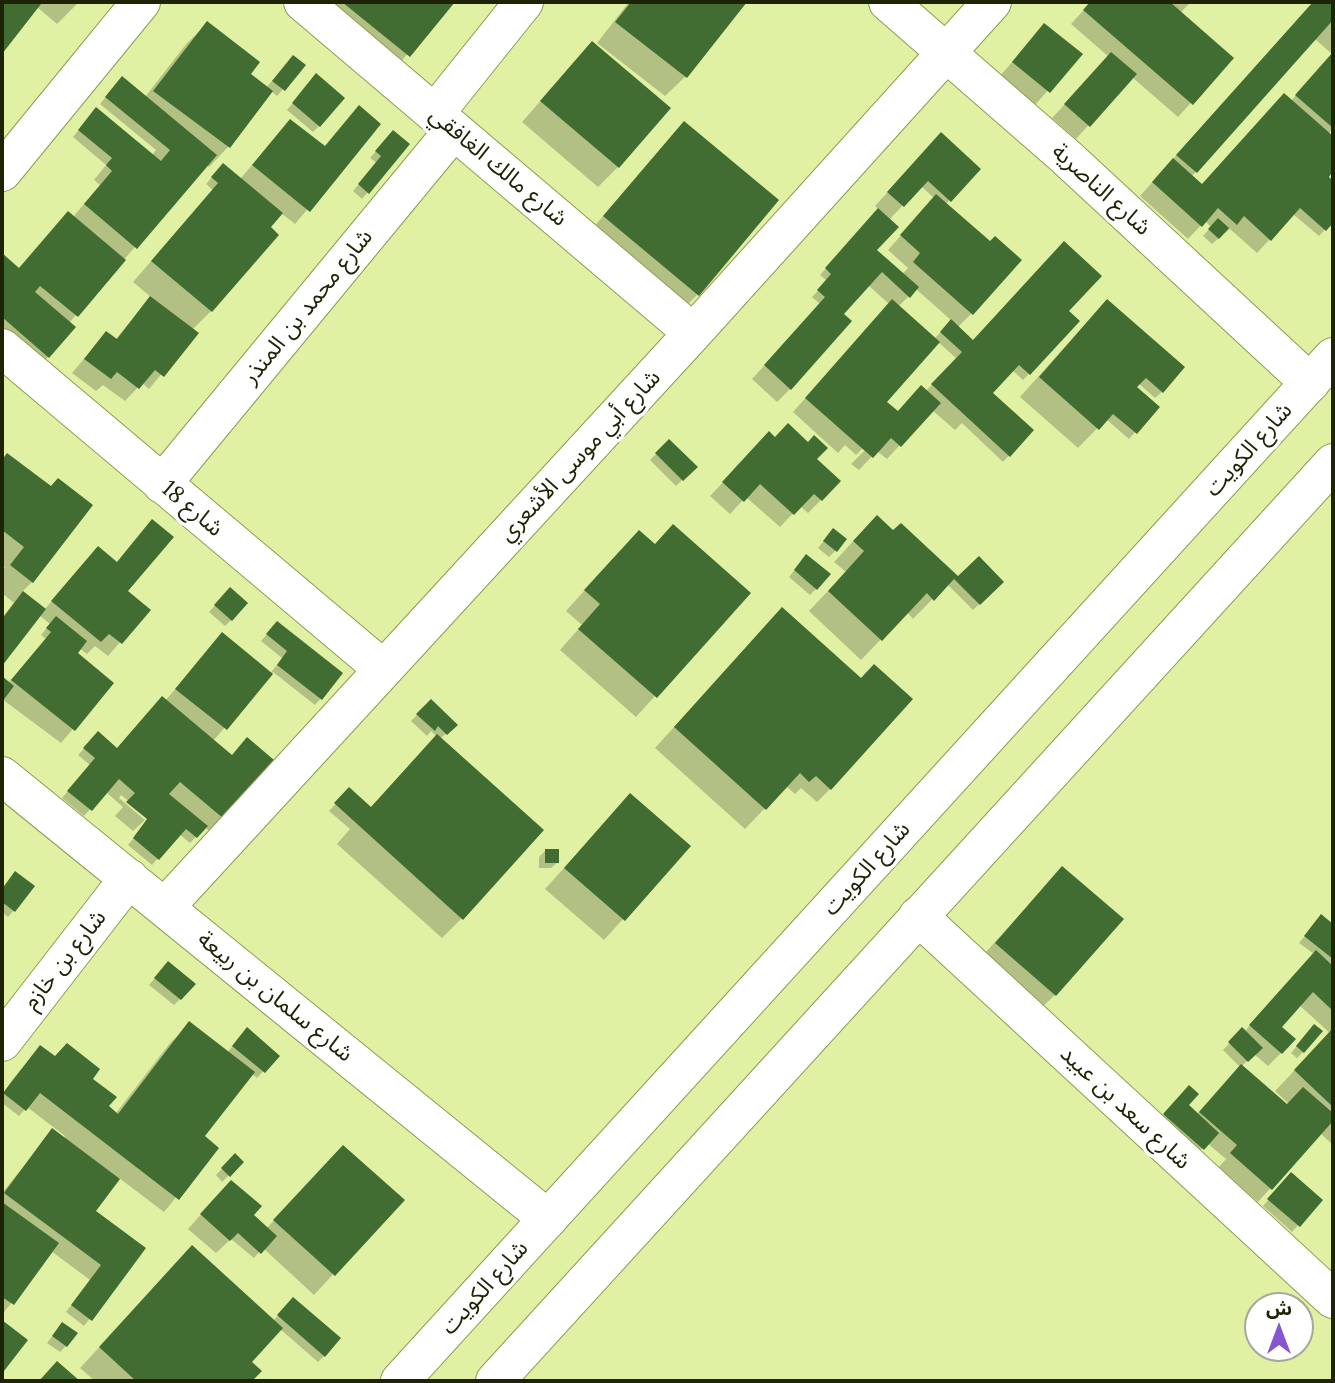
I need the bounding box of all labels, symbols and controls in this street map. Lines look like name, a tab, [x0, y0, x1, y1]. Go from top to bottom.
street label: شارع مالك الغافقي	[423, 101, 573, 233]
street label: شارع الناصرية	[1046, 138, 1156, 242]
street label: شارع محمد بن المنذر	[237, 224, 379, 390]
street label: شارع أبي موسى الأشعري	[493, 364, 667, 548]
street label: شارع الكويت	[1200, 397, 1298, 503]
street label: شارع 18	[155, 475, 229, 543]
street label: شارع الكويت	[818, 816, 916, 922]
street label: شارع بن خازم	[18, 905, 112, 1015]
street label: شارع سلمان بن ربيعة	[192, 926, 358, 1068]
street label: شارع سعد بن عبيد	[1054, 1040, 1196, 1176]
street label: شارع الكويت	[436, 1235, 534, 1341]
north arrow	[1244, 1292, 1314, 1362]
text: ش	[1266, 1296, 1292, 1320]

